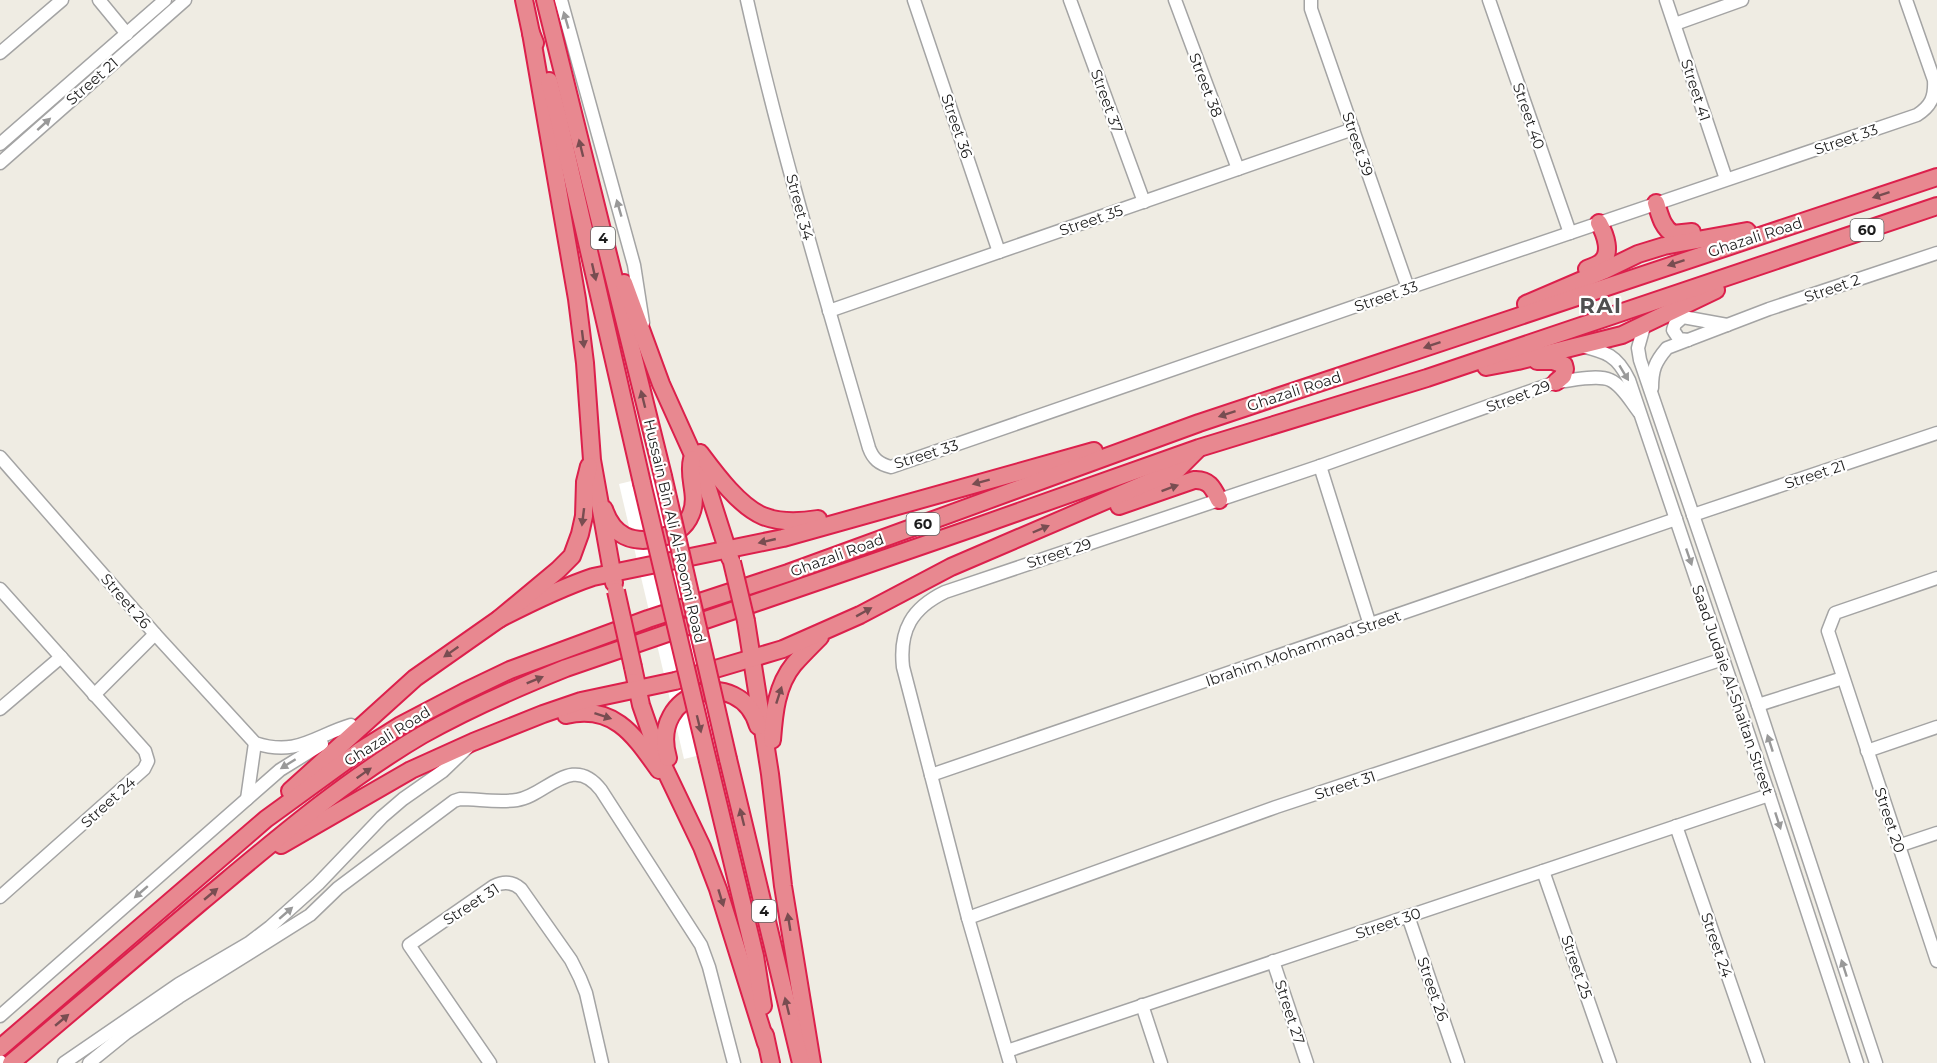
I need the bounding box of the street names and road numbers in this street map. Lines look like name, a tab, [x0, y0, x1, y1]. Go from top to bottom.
street label: Street 38	[1185, 50, 1227, 120]
street label: Street 21	[62, 53, 122, 109]
street label: Street 41	[1677, 57, 1715, 123]
street label: Street 37	[1087, 67, 1127, 136]
street label: Street 40	[1509, 80, 1549, 152]
street label: Street 36	[937, 91, 977, 161]
street label: Street 39	[1338, 109, 1378, 179]
street label: Street 33	[1812, 119, 1880, 159]
street label: Street 34	[782, 172, 818, 242]
street label: Street 35	[1057, 200, 1125, 240]
street label: Ghazali Road	[1705, 213, 1805, 261]
road number: 60	[1850, 219, 1884, 241]
road number: 4	[591, 227, 615, 249]
street label: Street 2	[1802, 270, 1862, 306]
street label: Street 33	[1352, 276, 1420, 316]
street label: Ghazali Road	[1244, 367, 1344, 415]
street label: Street 29	[1483, 376, 1553, 416]
street label: Hussain Bin Ali Al-Roomi Road	[640, 417, 710, 645]
street label: Street 33	[892, 435, 960, 473]
street label: Street 21	[1782, 455, 1848, 493]
road number: 60	[906, 513, 940, 535]
street label: Ghazali Road	[788, 529, 886, 581]
street label: Street 29	[1024, 534, 1094, 572]
street label: Street 26	[97, 570, 155, 632]
street label: Saad Judaie Al-Shaitan Street	[1688, 582, 1778, 798]
street label: Ibrahim Mohammad Street	[1203, 606, 1403, 690]
street label: Ghazali Road	[340, 702, 434, 770]
street label: Street 31	[1312, 766, 1378, 804]
street label: Street 24	[77, 772, 139, 832]
street label: Street 20	[1871, 785, 1910, 855]
street label: Street 31	[439, 879, 503, 929]
road number: 4	[752, 900, 776, 922]
street label: Street 30	[1353, 903, 1423, 943]
street label: Street 24	[1697, 910, 1737, 980]
street label: Street 25	[1557, 933, 1597, 1001]
street label: Street 26	[1413, 954, 1453, 1024]
street label: Street 27	[1271, 977, 1309, 1047]

